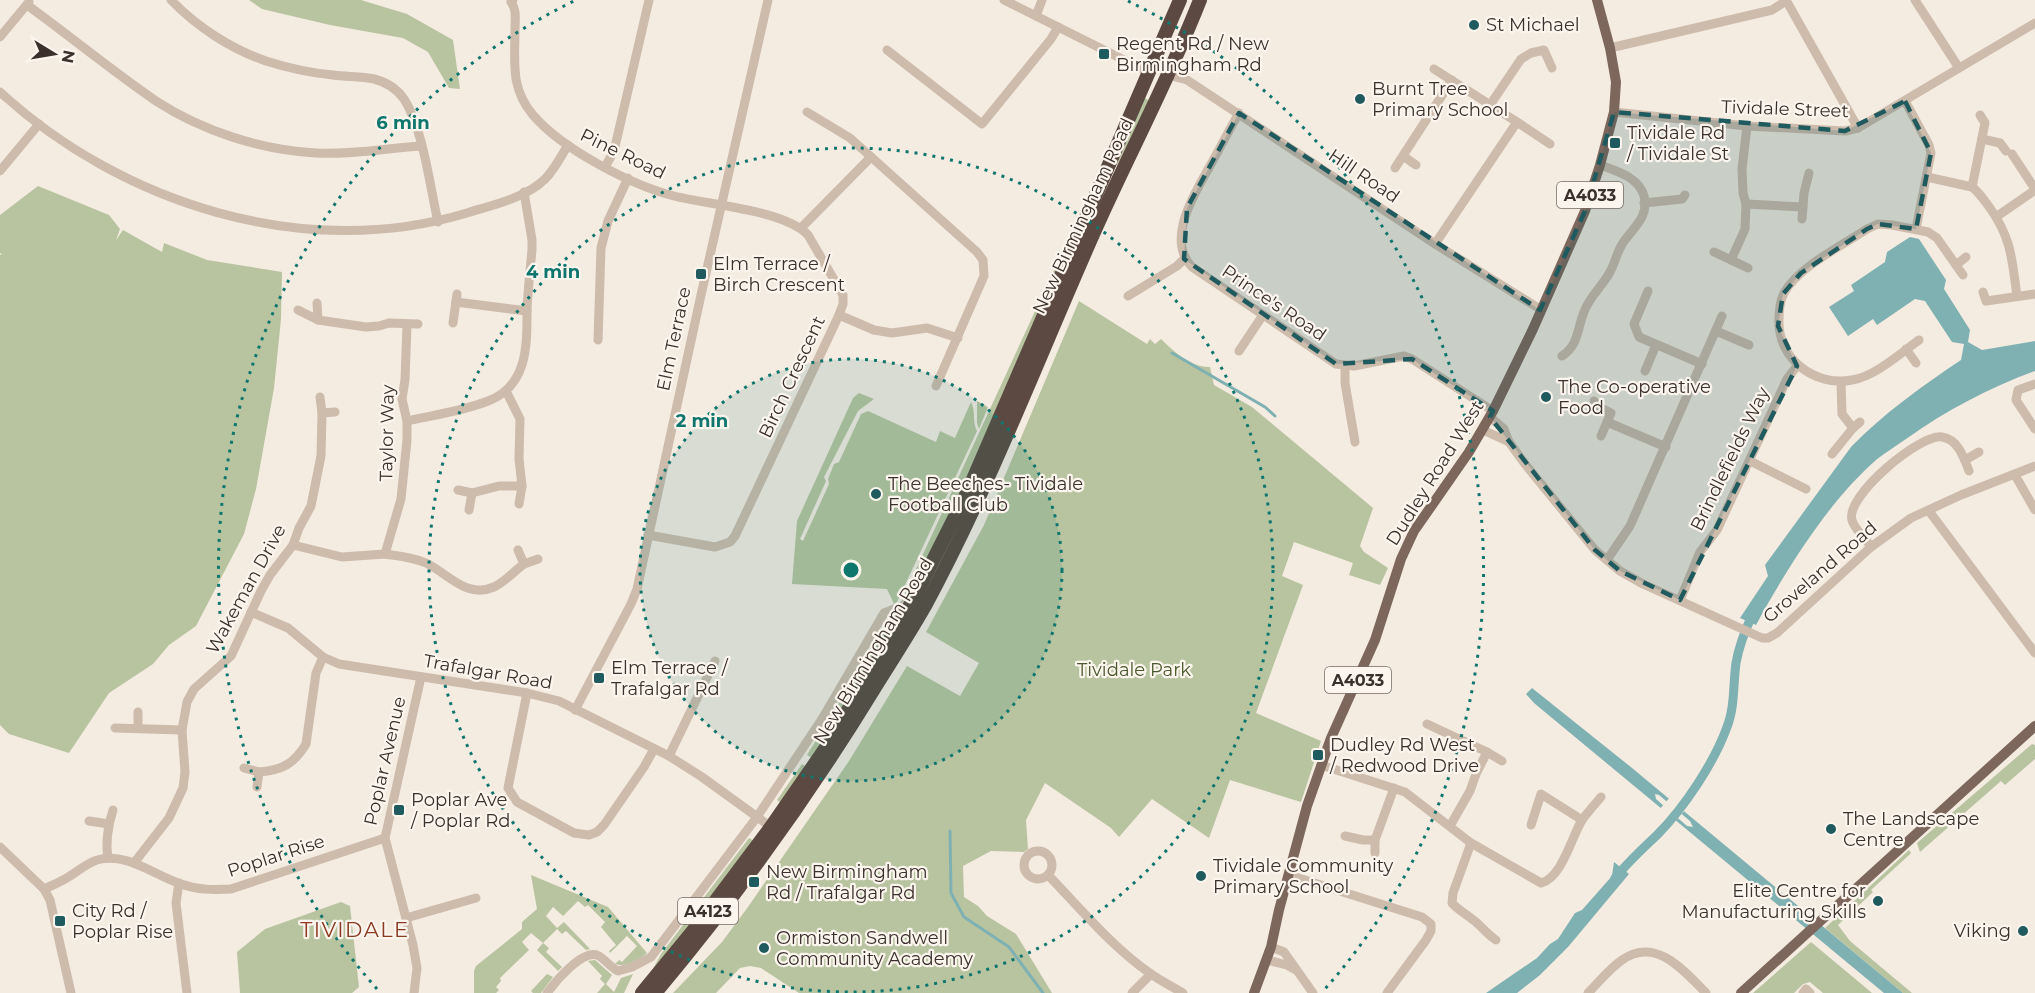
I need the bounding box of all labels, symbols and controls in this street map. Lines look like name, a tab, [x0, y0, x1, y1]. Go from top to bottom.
place label: St Michael	[1486, 14, 1580, 36]
marker: St Michael	[1467, 18, 1481, 32]
north arrow	[24, 24, 84, 84]
place label: Regent Rd / New Birmingham Rd	[1116, 33, 1269, 76]
marker: Regent Rd / New Birmingham Rd	[1097, 47, 1111, 61]
text: N	[58, 49, 79, 65]
place label: Burnt Tree Primary School	[1372, 78, 1508, 121]
marker: Burnt Tree Primary School	[1353, 92, 1367, 106]
street label: Tividale Street	[1721, 96, 1849, 122]
text: 6 min	[376, 112, 430, 134]
street label: New Birmingham Road	[1028, 115, 1138, 317]
place label: Tividale Rd / Tividale St	[1626, 122, 1729, 165]
street label: Pine Road	[577, 124, 669, 184]
marker: Tividale Rd / Tividale St	[1608, 136, 1622, 150]
street label: Hill Road	[1324, 144, 1404, 208]
road number: A4033	[1557, 182, 1623, 208]
place label: Elm Terrace / Birch Crescent	[713, 253, 845, 296]
street label: Prince's Road	[1218, 260, 1330, 346]
text: 4 min	[526, 261, 580, 283]
marker: Elm Terrace / Birch Crescent	[694, 267, 708, 281]
street label: Elm Terrace	[652, 285, 696, 393]
street label: Birch Crescent	[754, 313, 830, 441]
place label: The Co-operative Food	[1558, 376, 1711, 419]
street label: Brindlefields Way	[1686, 383, 1774, 534]
street label: Taylor Way	[375, 384, 399, 482]
marker: The Co-operative Food	[1539, 390, 1553, 404]
street label: Dudley Road West	[1381, 396, 1489, 550]
text: 2 min	[676, 410, 728, 432]
place label: The Beeches- Tividale Football Club	[888, 473, 1083, 516]
marker: The Beeches- Tividale Football Club	[869, 487, 883, 501]
street label: Groveland Road	[1758, 516, 1882, 628]
street label: Wakeman Drive	[201, 520, 291, 658]
street label: New Birmingham Road	[809, 554, 937, 748]
centre of rings	[841, 560, 861, 580]
street label: Trafalgar Road	[422, 650, 554, 694]
place label: Elm Terrace / Trafalgar Rd	[611, 657, 729, 700]
park label: Tividale Park	[1077, 659, 1191, 681]
road number: A4033	[1325, 667, 1391, 693]
marker: Elm Terrace / Trafalgar Rd	[592, 671, 606, 685]
street label: Poplar Avenue	[359, 694, 411, 828]
place label: Dudley Rd West / Redwood Drive	[1329, 734, 1479, 777]
marker: Dudley Rd West / Redwood Drive	[1311, 748, 1325, 762]
place label: Poplar Ave / Poplar Rd	[410, 789, 511, 832]
marker: Poplar Ave / Poplar Rd	[392, 803, 406, 817]
place label: The Landscape Centre	[1843, 808, 1979, 851]
marker: The Landscape Centre	[1824, 822, 1838, 836]
street label: Poplar Rise	[225, 830, 328, 882]
place label: Tividale Community Primary School	[1213, 855, 1393, 898]
place label: New Birmingham Rd / Trafalgar Rd	[766, 861, 928, 904]
marker: Tividale Community Primary School	[1194, 869, 1208, 883]
marker: New Birmingham Rd / Trafalgar Rd	[747, 875, 761, 889]
place label: Elite Centre for Manufacturing Skills	[1681, 880, 1866, 923]
marker: Elite Centre for Manufacturing Skills	[1871, 894, 1885, 908]
road number: A4123	[678, 898, 738, 924]
place label: City Rd / Poplar Rise	[72, 900, 173, 943]
marker: City Rd / Poplar Rise	[53, 914, 67, 928]
district label: TIVIDALE	[300, 917, 410, 942]
place label: Viking	[1954, 920, 2011, 942]
marker: Viking	[2016, 924, 2030, 938]
place label: Ormiston Sandwell Community Academy	[776, 927, 973, 970]
marker: Ormiston Sandwell Community Academy	[757, 941, 771, 955]

